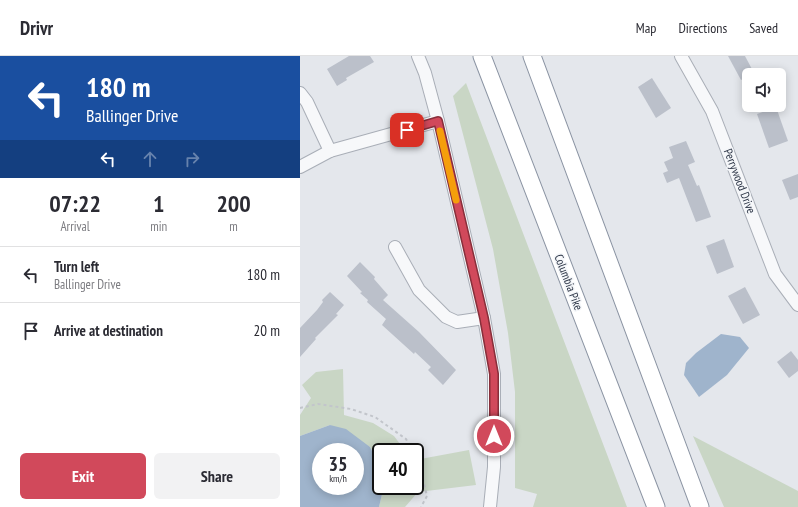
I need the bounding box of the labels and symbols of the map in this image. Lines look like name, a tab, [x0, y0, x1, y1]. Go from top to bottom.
pin	[390, 113, 424, 147]
street label: Perrywood Drive	[721, 147, 759, 216]
street label: Columbia Pike	[551, 252, 587, 312]
position arrow	[473, 415, 515, 457]
speed limit sign: 40	[372, 443, 424, 495]

